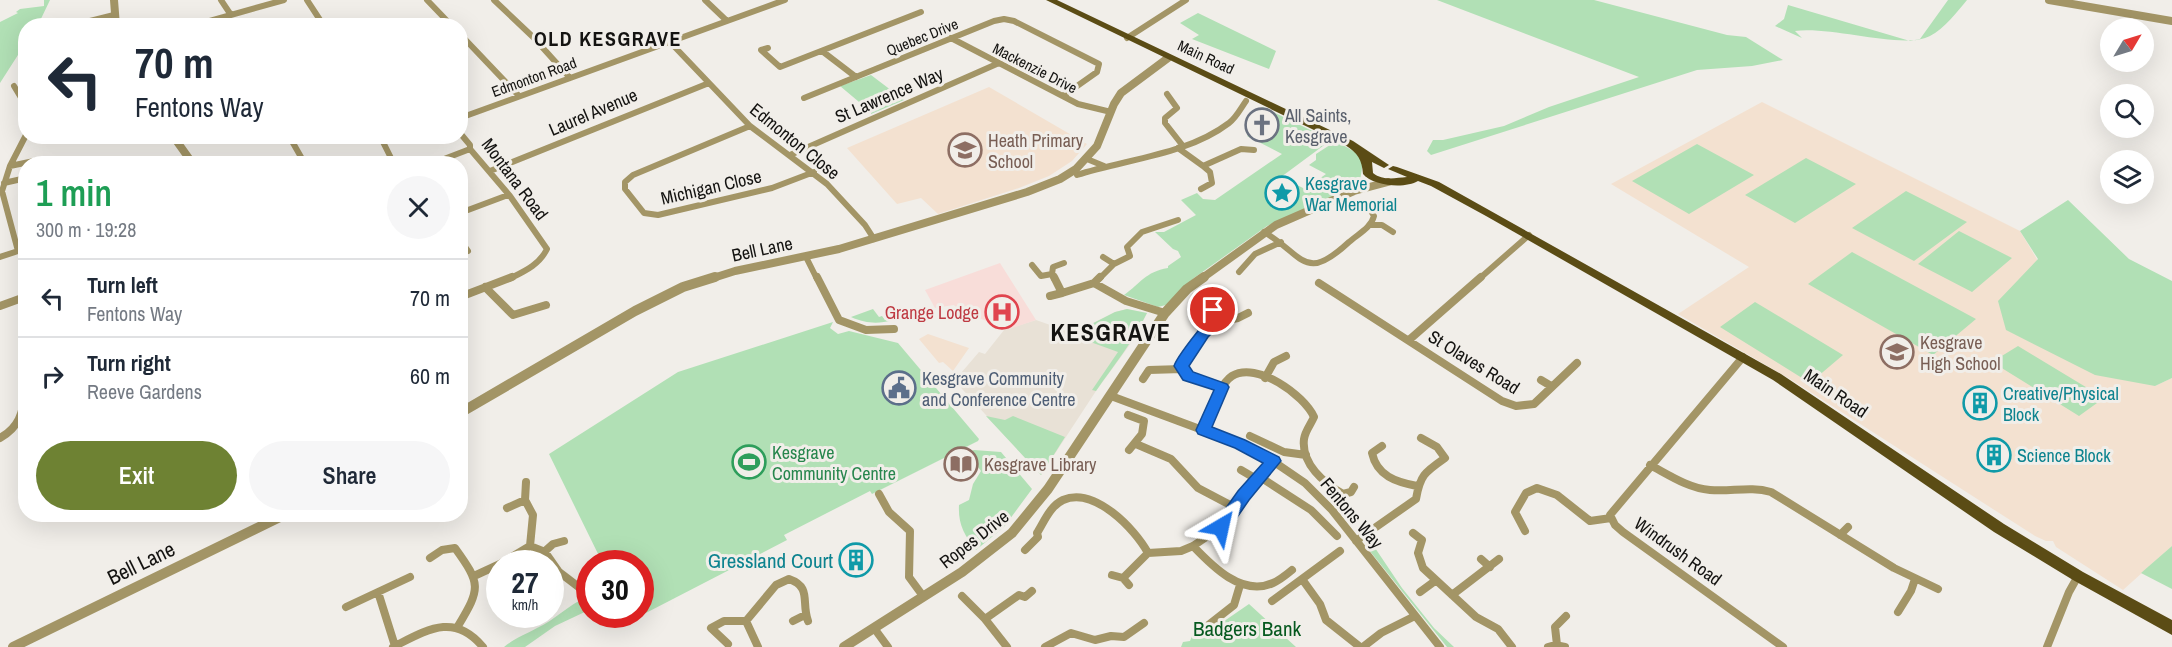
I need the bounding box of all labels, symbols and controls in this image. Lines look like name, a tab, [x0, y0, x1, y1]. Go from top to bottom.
street label: Quebec Drive	[883, 13, 961, 61]
north arrow	[2100, 18, 2154, 72]
map controls	[2100, 18, 2154, 204]
district label: OLD KESGRAVE	[534, 25, 682, 52]
text: 70 m	[135, 35, 214, 91]
street label: Main Road	[1174, 35, 1238, 79]
street label: Mackenzie Drive	[989, 38, 1081, 98]
icon: left	[36, 42, 114, 120]
street label: Edmonton Road	[489, 52, 579, 102]
street label: St Lawrence Way	[831, 61, 947, 129]
street label: Laurel Avenue	[545, 82, 641, 142]
button: search	[2100, 84, 2154, 138]
text: Fentons Way	[135, 89, 264, 125]
street label: Edmonton Close	[745, 97, 845, 185]
place label: All Saints, Kesgrave	[1284, 103, 1351, 149]
church icon: All Saints, Kesgrave	[1244, 107, 1280, 143]
place label: Heath Primary School	[988, 128, 1084, 174]
school or university icon: Heath Primary School	[947, 132, 983, 168]
street label: Montana Road	[476, 133, 554, 225]
button: layers	[2100, 150, 2154, 204]
street label: Michigan Close	[658, 163, 764, 211]
text: 1 min	[36, 169, 112, 217]
place label: Kesgrave War Memorial	[1305, 171, 1397, 217]
place icon: Kesgrave War Memorial	[1264, 175, 1300, 211]
button: close	[387, 176, 450, 239]
text: 300 m · 19:28	[36, 216, 136, 243]
street label: Bell Lane	[729, 230, 795, 268]
text: Turn left	[87, 270, 158, 300]
icon: left	[36, 282, 69, 315]
text: 70 m	[410, 283, 450, 313]
pin	[1187, 284, 1238, 335]
icon: arrive	[1196, 293, 1229, 326]
hospital icon: Grange Lodge	[984, 294, 1020, 330]
text: Fentons Way	[87, 300, 182, 327]
place label: Grange Lodge	[885, 300, 979, 325]
district label: KESGRAVE	[1050, 316, 1172, 348]
street label: St Olaves Road	[1424, 324, 1524, 400]
place label: Kesgrave High School	[1920, 330, 2000, 376]
school or university icon: Kesgrave High School	[1879, 334, 1915, 370]
text: Turn right	[87, 348, 171, 378]
icon: right	[36, 360, 69, 393]
text: 60 m	[410, 361, 450, 391]
street label: Main Road	[1799, 362, 1873, 424]
place label: Kesgrave Community and Conference Centre	[922, 366, 1075, 412]
public building icon: Kesgrave Community and Conference Centre	[881, 370, 917, 406]
text: Reeve Gardens	[87, 378, 202, 405]
place label: Creative/Physical Block	[2003, 381, 2119, 427]
building icon: Creative/Physical Block	[1962, 385, 1998, 421]
building icon: Science Block	[1976, 437, 2012, 473]
place label: Kesgrave Community Centre	[772, 440, 896, 486]
button: Exit	[36, 441, 237, 510]
button: Share	[249, 441, 450, 510]
place label: Science Block	[2017, 443, 2111, 468]
sports icon: Kesgrave Community Centre	[731, 444, 767, 480]
library icon: Kesgrave Library	[943, 446, 979, 482]
place label: Kesgrave Library	[984, 452, 1097, 477]
street label: Fentons Way	[1315, 472, 1390, 554]
position arrow	[1189, 495, 1253, 559]
street label: Ropes Drive	[934, 504, 1014, 574]
street label: Windrush Road	[1629, 511, 1727, 591]
street label: Bell Lane	[102, 534, 180, 592]
building icon: Gressland Court	[838, 542, 874, 578]
place label: Gressland Court	[708, 546, 833, 575]
speed limit sign: 30	[576, 550, 654, 628]
text: 27	[511, 562, 539, 602]
text: km/h	[512, 594, 538, 615]
park label: Badgers Bank	[1193, 614, 1301, 643]

